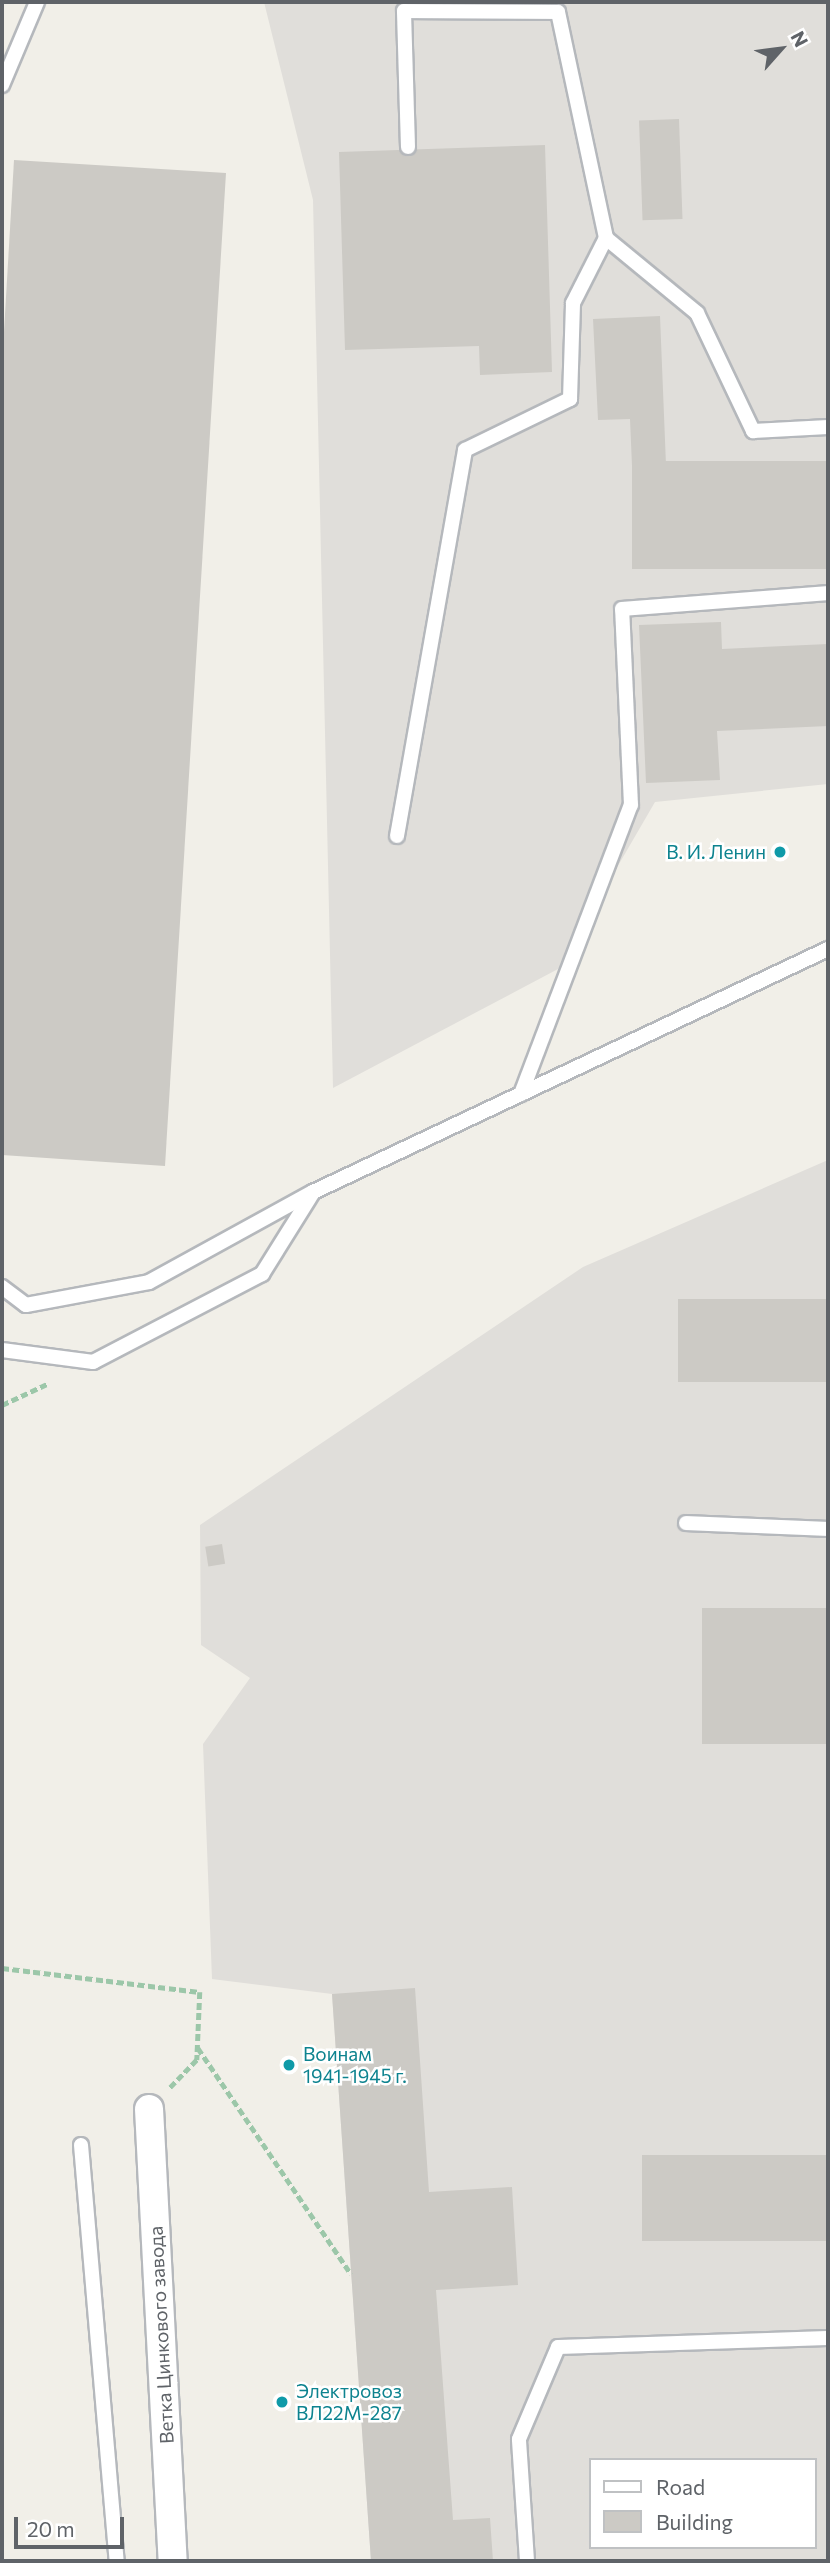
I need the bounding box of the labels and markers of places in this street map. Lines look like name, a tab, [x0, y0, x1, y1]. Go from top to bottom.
place label: В. И. Ленин	[666, 841, 766, 863]
marker: В. И. Ленин	[772, 844, 788, 860]
place label: Воинам 1941-1945 г.	[303, 2043, 407, 2087]
marker: Воинам 1941-1945 г.	[281, 2057, 297, 2073]
place label: Электровоз ВЛ22М-287	[296, 2380, 402, 2424]
marker: Электровоз ВЛ22М-287	[274, 2394, 290, 2410]

